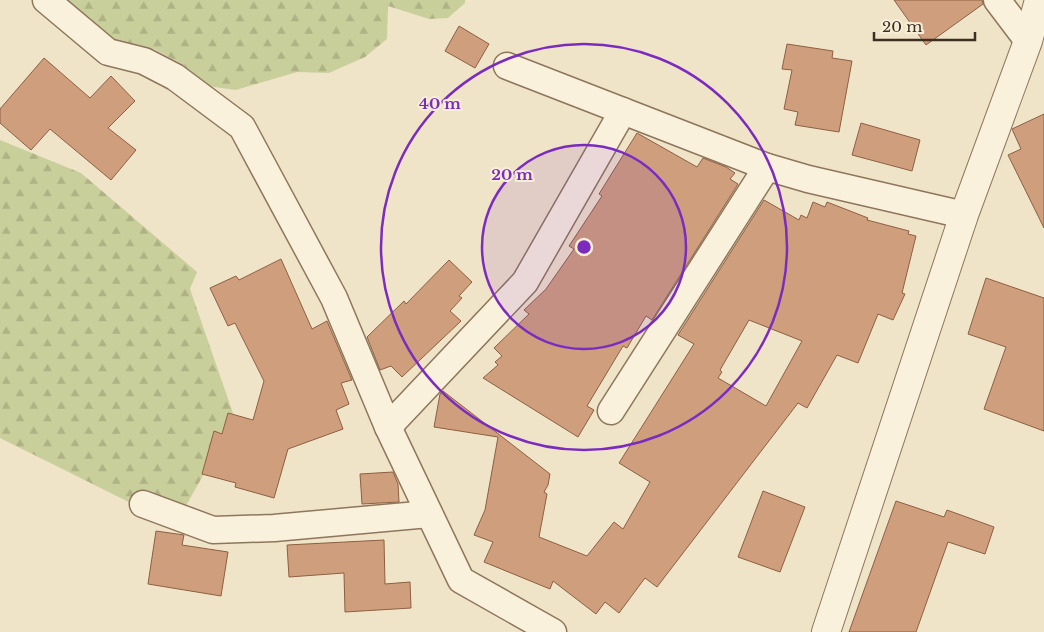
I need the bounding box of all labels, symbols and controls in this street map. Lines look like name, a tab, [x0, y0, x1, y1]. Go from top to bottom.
scale bar	[874, 10, 975, 42]
text: 20 m	[882, 17, 922, 36]
text: 40 m	[419, 94, 461, 113]
text: 20 m	[491, 165, 533, 184]
centre of rings	[575, 238, 593, 256]

